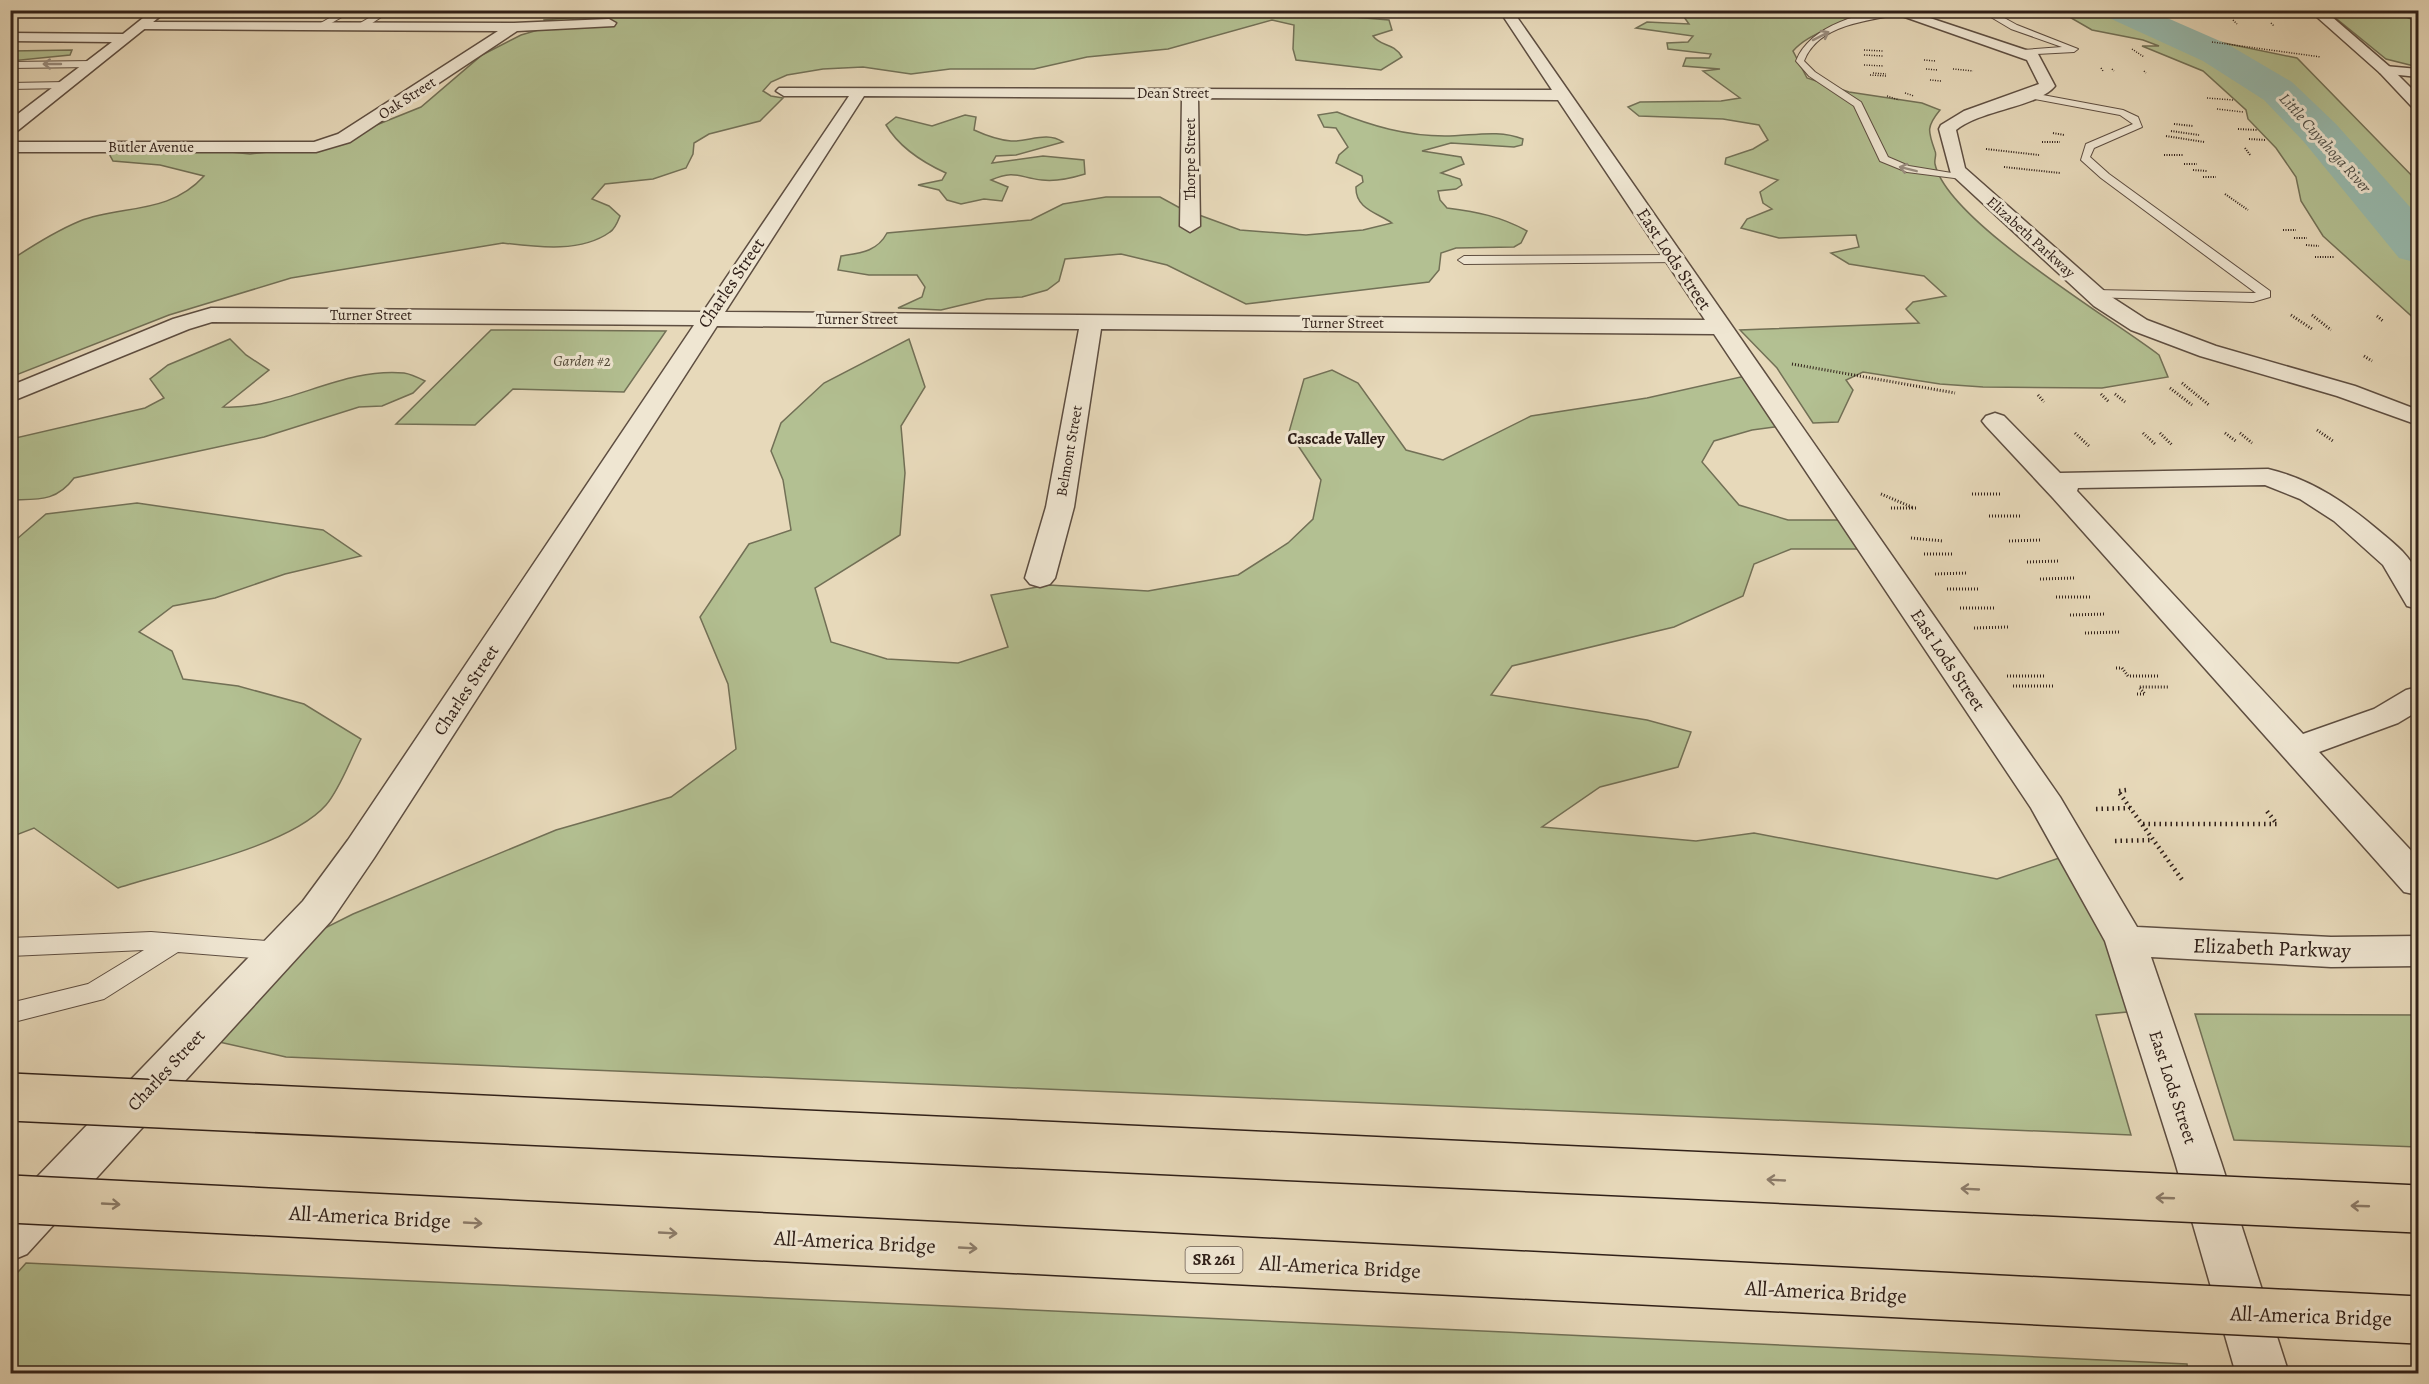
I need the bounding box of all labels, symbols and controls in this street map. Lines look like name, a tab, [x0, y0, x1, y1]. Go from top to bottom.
one-way arrow	[1812, 30, 1830, 42]
one-way arrow	[42, 59, 62, 70]
street label: Oak Street	[374, 72, 440, 124]
street label: Dean Street	[1137, 83, 1209, 103]
water label: Little Cuyahoga River	[2274, 88, 2376, 198]
street label: Thorpe Street	[1180, 118, 1200, 200]
street label: Butler Avenue	[108, 137, 194, 157]
one-way arrow	[1899, 162, 1918, 174]
street label: Elizabeth Parkway	[1982, 192, 2080, 282]
street label: East Lods Street	[1631, 203, 1717, 315]
street label: Charles Street	[692, 233, 770, 333]
street label: Turner Street	[330, 305, 412, 325]
street label: Turner Street	[816, 309, 898, 329]
street label: Turner Street	[1302, 313, 1384, 333]
park label: Garden #2	[553, 351, 611, 371]
street label: Belmont Street	[1051, 404, 1087, 498]
district label: Cascade Valley	[1287, 428, 1385, 450]
street label: East Lods Street	[1905, 604, 1991, 716]
street label: Charles Street	[428, 640, 504, 740]
street label: Elizabeth Parkway	[2193, 931, 2352, 965]
street label: Charles Street	[122, 1024, 210, 1116]
street label: East Lods Street	[2143, 1027, 2203, 1147]
one-way arrow	[1766, 1175, 1786, 1186]
one-way arrow	[1961, 1184, 1981, 1195]
one-way arrow	[2156, 1193, 2176, 1204]
one-way arrow	[100, 1199, 120, 1210]
street label: All-America Bridge	[287, 1199, 452, 1235]
one-way arrow	[2351, 1201, 2371, 1212]
one-way arrow	[463, 1217, 483, 1228]
street label: All-America Bridge	[772, 1224, 937, 1260]
one-way arrow	[658, 1227, 678, 1238]
one-way arrow	[957, 1242, 977, 1253]
road number: SR 261	[1186, 1247, 1242, 1273]
street label: All-America Bridge	[1257, 1249, 1422, 1285]
street label: All-America Bridge	[1743, 1274, 1908, 1310]
street label: All-America Bridge	[2229, 1299, 2392, 1333]

